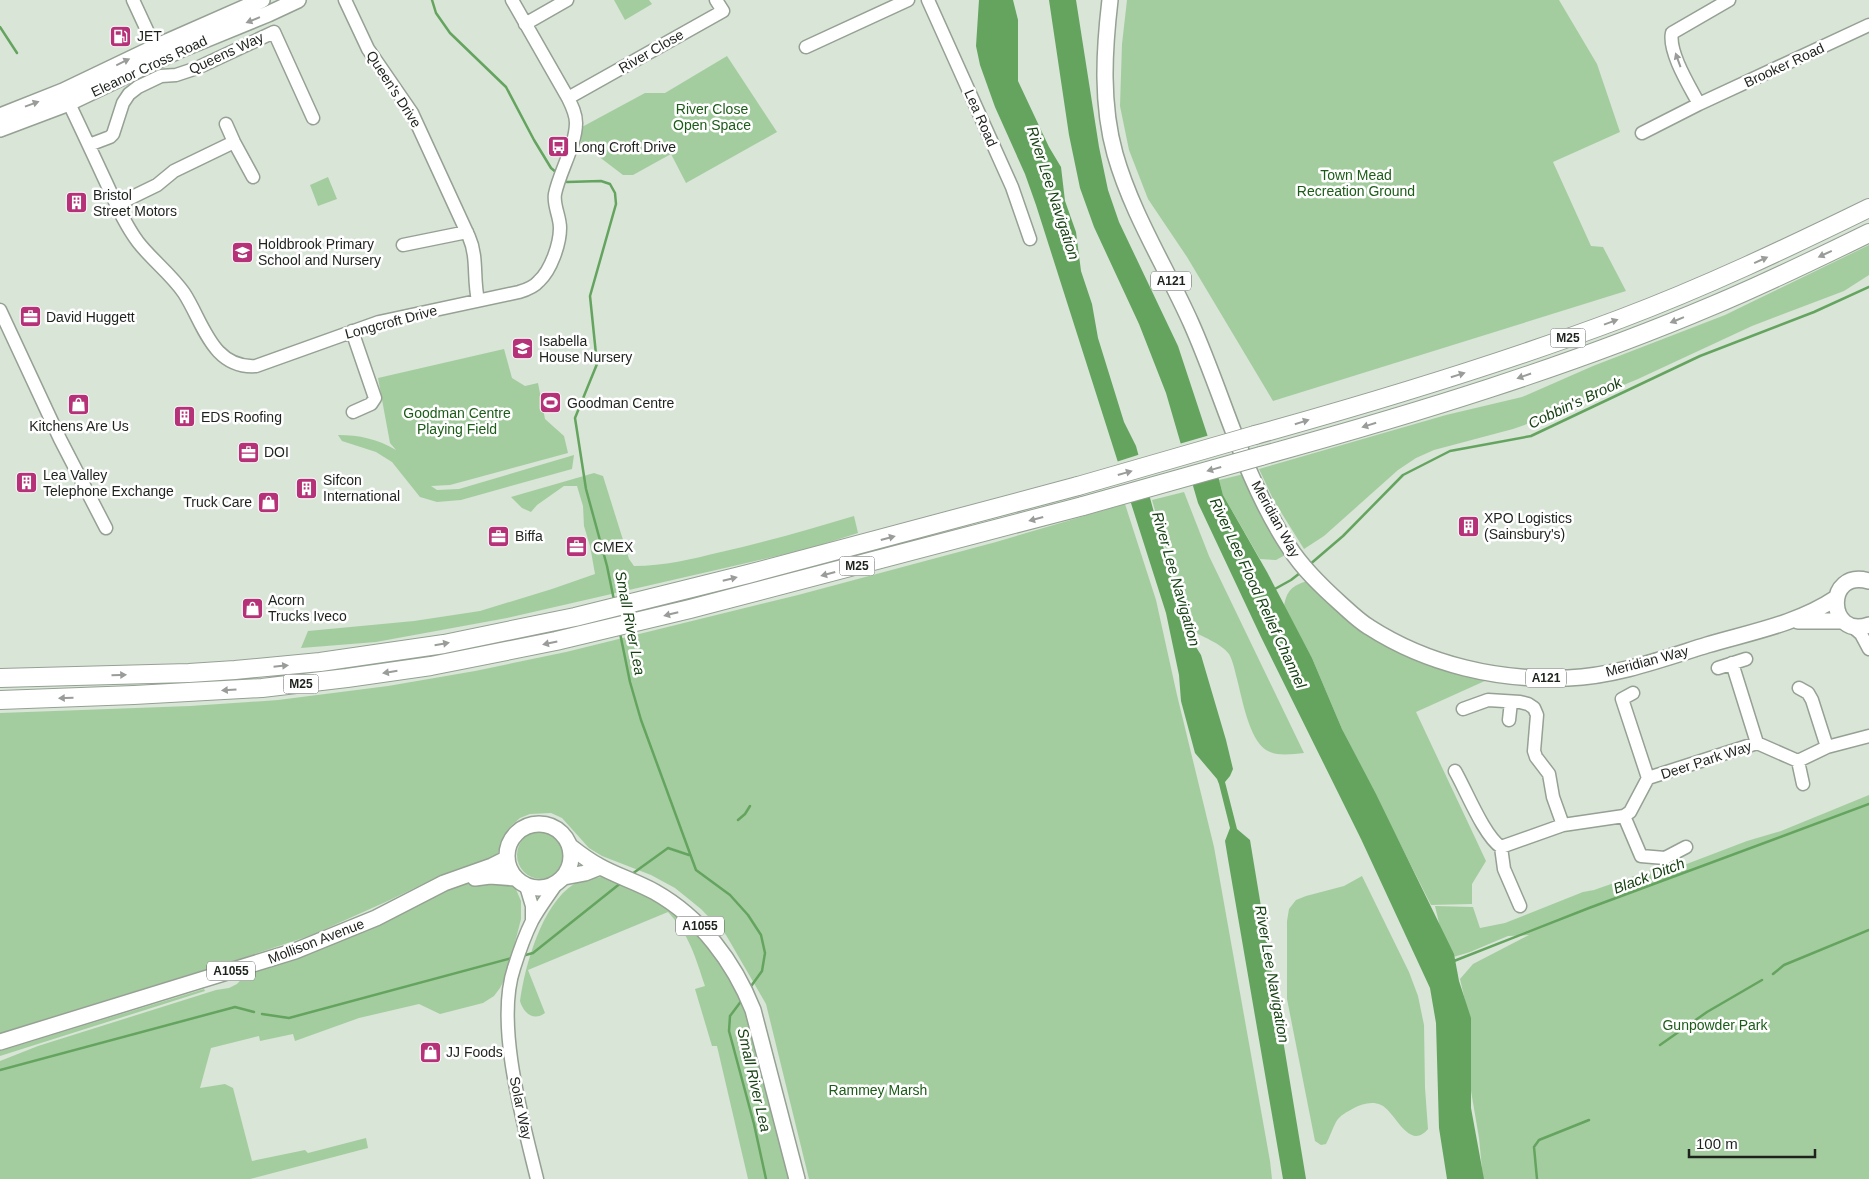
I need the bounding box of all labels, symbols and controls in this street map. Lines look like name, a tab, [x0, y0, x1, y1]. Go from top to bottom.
one-way arrow	[246, 17, 261, 25]
fuel station icon: JET	[109, 24, 133, 48]
street label: River Close	[616, 26, 687, 76]
place label: JET	[137, 28, 162, 44]
street label: Queens Way	[186, 29, 266, 77]
street label: Eleanor Cross Road	[88, 32, 210, 100]
street label: Brooker Road	[1741, 39, 1827, 91]
street label: Queen's Drive	[363, 48, 425, 131]
one-way arrow	[1674, 52, 1682, 67]
one-way arrow	[116, 58, 130, 66]
street label: Lea Road	[961, 87, 1001, 149]
one-way arrow	[25, 100, 40, 108]
park label: River Close Open Space	[673, 101, 751, 133]
water label: River Lee Navigation	[1024, 124, 1083, 262]
bus stop icon: Long Croft Drive	[546, 135, 570, 159]
place label: Long Croft Drive	[574, 139, 676, 155]
park label: Town Mead Recreation Ground	[1297, 167, 1415, 199]
place label: Bristol Street Motors	[93, 187, 177, 219]
building icon: Bristol Street Motors	[65, 191, 89, 215]
place label: Holdbrook Primary School and Nursery	[258, 236, 381, 268]
school or university icon: Holdbrook Primary School and Nursery	[230, 240, 254, 264]
one-way arrow	[1818, 250, 1832, 258]
one-way arrow	[1754, 255, 1768, 263]
road number: A121	[1151, 272, 1191, 290]
street label: Longcroft Drive	[343, 302, 439, 342]
office icon: David Huggett	[18, 305, 42, 329]
place label: David Huggett	[46, 309, 135, 325]
one-way arrow	[1669, 316, 1684, 324]
one-way arrow	[1604, 318, 1619, 325]
road number: M25	[1550, 328, 1586, 348]
place label: Isabella House Nursery	[539, 333, 632, 365]
school or university icon: Isabella House Nursery	[511, 337, 535, 361]
one-way arrow	[1450, 370, 1465, 378]
one-way arrow	[1516, 372, 1531, 380]
water label: Cobbin's Brook	[1525, 373, 1626, 432]
sports icon: Goodman Centre	[539, 391, 563, 415]
shop icon: Kitchens Are Us	[67, 392, 91, 416]
place label: Goodman Centre	[567, 395, 675, 411]
building icon: EDS Roofing	[173, 405, 197, 429]
park label: Goodman Centre Playing Field	[403, 405, 511, 437]
place label: EDS Roofing	[201, 409, 282, 425]
one-way arrow	[1295, 417, 1310, 425]
place label: Kitchens Are Us	[29, 418, 129, 434]
one-way arrow	[1361, 421, 1376, 429]
office icon: DOI	[236, 440, 260, 464]
place label: DOI	[264, 444, 289, 460]
one-way arrow	[1207, 465, 1222, 473]
place label: Lea Valley Telephone Exchange	[43, 467, 174, 499]
one-way arrow	[1117, 469, 1132, 477]
building icon: Lea Valley Telephone Exchange	[15, 471, 39, 495]
place label: Sifcon International	[323, 472, 400, 504]
building icon: Sifcon International	[295, 476, 319, 500]
street label: Meridian Way	[1248, 478, 1304, 560]
shop icon: Truck Care	[256, 490, 280, 514]
place label: Truck Care	[183, 494, 252, 510]
water label: River Lee Flood Relief Channel	[1207, 495, 1310, 691]
water label: River Lee Navigation	[1149, 510, 1204, 648]
place label: XPO Logistics (Sainsbury's)	[1484, 510, 1572, 542]
building icon: XPO Logistics (Sainsbury's)	[1456, 514, 1480, 538]
one-way arrow	[1029, 515, 1044, 523]
office icon: Biffa	[487, 524, 511, 548]
place label: Biffa	[515, 528, 543, 544]
one-way arrow	[880, 534, 895, 542]
office icon: CMEX	[565, 535, 589, 559]
place label: CMEX	[593, 539, 634, 555]
road number: M25	[840, 556, 874, 576]
water label: Small River Lea	[612, 569, 649, 676]
one-way arrow	[821, 570, 836, 578]
one-way arrow	[723, 574, 738, 582]
place label: Acorn Trucks Iveco	[268, 592, 347, 624]
shop icon: Acorn Trucks Iveco	[240, 596, 264, 620]
one-way arrow	[663, 610, 678, 618]
one-way arrow	[541, 639, 557, 647]
one-way arrow	[434, 640, 450, 648]
street label: Meridian Way	[1604, 642, 1690, 680]
one-way arrow	[273, 662, 289, 670]
one-way arrow	[382, 668, 398, 676]
road number: A121	[1526, 668, 1566, 688]
one-way arrow	[111, 671, 127, 679]
road number: M25	[284, 674, 318, 694]
one-way arrow	[220, 687, 236, 695]
one-way arrow	[58, 694, 74, 702]
street label: Deer Park Way	[1659, 738, 1753, 782]
water label: Black Ditch	[1611, 854, 1687, 897]
water label: River Lee Navigation	[1252, 904, 1293, 1044]
street label: Mollison Avenue	[266, 915, 367, 967]
road number: A1055	[676, 916, 724, 936]
road number: A1055	[207, 961, 255, 980]
park label: Gunpowder Park	[1662, 1017, 1769, 1033]
water label: Small River Lea	[734, 1026, 775, 1133]
shop icon: JJ Foods	[418, 1040, 442, 1064]
place label: JJ Foods	[446, 1044, 503, 1060]
street label: Solar Way	[507, 1075, 535, 1141]
park label: Rammey Marsh	[829, 1082, 927, 1098]
scale bar	[1689, 1126, 1815, 1158]
text: 100 m	[1696, 1135, 1738, 1152]

